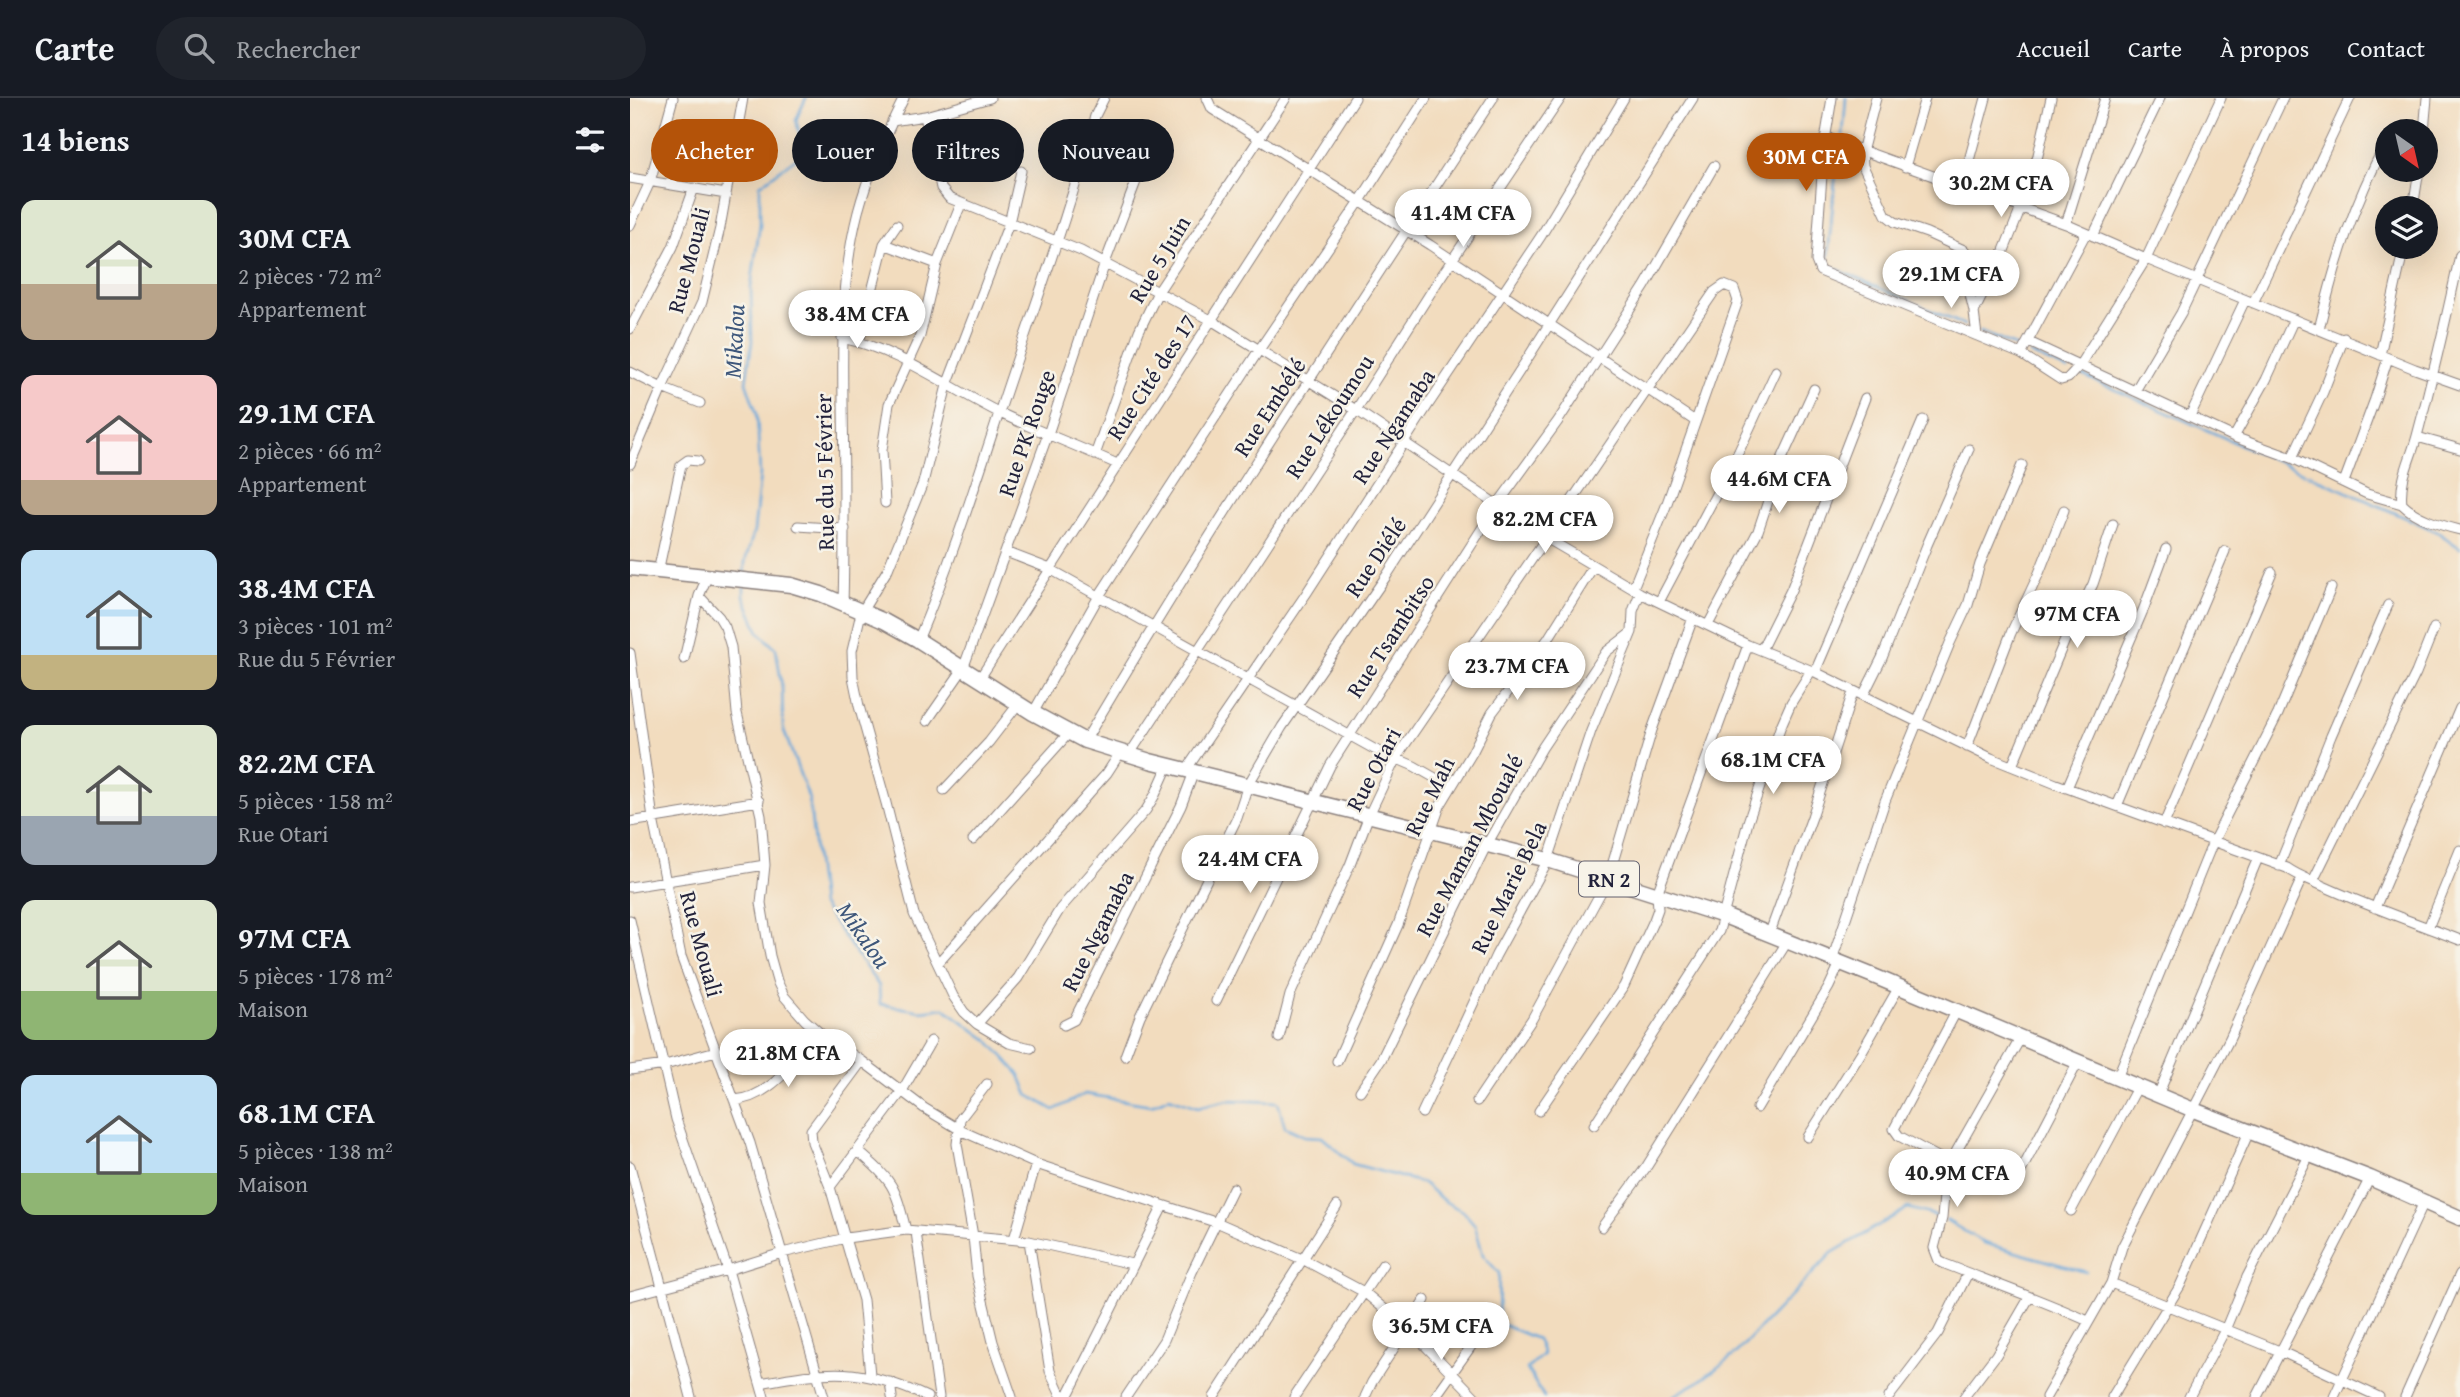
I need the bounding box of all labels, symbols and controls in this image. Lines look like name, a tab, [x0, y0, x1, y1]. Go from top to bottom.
search box	[156, 17, 646, 80]
text: Carte	[35, 24, 114, 72]
icon: search	[180, 29, 218, 67]
text: Rechercher	[236, 29, 361, 68]
text: Accueil	[2016, 31, 2090, 66]
text: Carte	[2128, 31, 2182, 66]
text: À propos	[2220, 31, 2309, 66]
text: Contact	[2347, 31, 2425, 66]
text: 14 biens	[21, 118, 130, 162]
chip: Acheter	[651, 119, 778, 182]
chip: Louer	[792, 119, 898, 182]
chip: Filtres	[912, 119, 1024, 182]
chip: Nouveau	[1038, 119, 1174, 182]
north arrow	[2375, 119, 2438, 182]
map controls	[2375, 119, 2438, 259]
icon: filters	[571, 121, 609, 159]
pin: 30M CFA	[1741, 134, 1871, 193]
text: 30M CFA	[1763, 139, 1849, 172]
pin: 30.2M CFA	[1921, 159, 2081, 219]
text: 30.2M CFA	[1948, 165, 2054, 198]
pin: 41.4M CFA	[1383, 190, 1543, 249]
text: 41.4M CFA	[1410, 195, 1516, 228]
button: layers	[2375, 196, 2438, 259]
street label: Rue Mouali	[658, 203, 718, 317]
street label: Rue 5 Juin	[1120, 209, 1198, 309]
text: 30M CFA	[238, 215, 351, 259]
icon: home	[77, 228, 161, 312]
pin: 29.1M CFA	[1871, 250, 2031, 310]
text: 29.1M CFA	[1898, 256, 2004, 289]
text: 2 pièces · 72 m²	[238, 259, 382, 292]
pin: 38.4M CFA	[777, 290, 937, 350]
text: Appartement	[238, 292, 367, 325]
text: 38.4M CFA	[804, 296, 910, 329]
water label: Mikalou	[715, 303, 753, 379]
street label: Rue Cité des 17	[1098, 308, 1204, 446]
street label: Rue Lékoumou	[1277, 347, 1382, 484]
street label: Rue Embélé	[1225, 351, 1313, 463]
street label: Rue Ngamaba	[1343, 362, 1443, 490]
street label: Rue PK Rouge	[989, 365, 1063, 501]
text: 29.1M CFA	[238, 390, 375, 434]
street label: Rue du 5 Février	[806, 393, 842, 551]
icon: home	[77, 403, 161, 487]
text: 2 pièces · 66 m²	[238, 434, 382, 467]
pin: 44.6M CFA	[1699, 456, 1859, 515]
text: 44.6M CFA	[1726, 461, 1832, 494]
text: Appartement	[238, 467, 367, 500]
pin: 82.2M CFA	[1465, 496, 1625, 555]
text: 82.2M CFA	[1492, 501, 1598, 534]
street label: Rue Diélé	[1336, 510, 1414, 604]
text: 38.4M CFA	[238, 565, 375, 609]
street label: Rue Tsambitso	[1338, 568, 1442, 704]
icon: home	[77, 578, 161, 662]
pin: 97M CFA	[2012, 590, 2142, 650]
text: 97M CFA	[2034, 596, 2120, 629]
text: 3 pièces · 101 m²	[238, 609, 393, 642]
text: Rue du 5 Février	[238, 642, 395, 675]
pin: 23.7M CFA	[1437, 642, 1597, 702]
text: 23.7M CFA	[1464, 648, 1570, 681]
street label: Rue Otari	[1337, 721, 1409, 817]
pin: 68.1M CFA	[1693, 736, 1853, 796]
text: 82.2M CFA	[238, 740, 375, 784]
text: 68.1M CFA	[1720, 742, 1826, 775]
street label: Rue Maman Mboualé	[1407, 748, 1531, 942]
street label: Rue Mah	[1396, 751, 1462, 841]
icon: home	[77, 753, 161, 837]
text: 5 pièces · 158 m²	[238, 784, 393, 817]
street label: Rue Marie Bela	[1462, 815, 1554, 959]
text: Rue Otari	[238, 817, 328, 850]
pin: 24.4M CFA	[1170, 836, 1330, 895]
text: 24.4M CFA	[1197, 841, 1303, 874]
road number: RN 2	[1579, 862, 1639, 896]
street label: Rue Ngamaba	[1052, 865, 1142, 997]
street label: Rue Mouali	[672, 887, 732, 1001]
water label: Mikalou	[828, 894, 900, 976]
text: 97M CFA	[238, 915, 351, 959]
icon: home	[77, 928, 161, 1012]
text: 5 pièces · 178 m²	[238, 959, 393, 992]
text: Maison	[238, 992, 308, 1025]
pin: 21.8M CFA	[708, 1030, 868, 1089]
text: 21.8M CFA	[735, 1035, 841, 1068]
text: 68.1M CFA	[238, 1090, 375, 1134]
icon: home	[77, 1103, 161, 1187]
text: 5 pièces · 138 m²	[238, 1134, 393, 1167]
pin: 40.9M CFA	[1877, 1150, 2037, 1209]
text: 40.9M CFA	[1904, 1155, 2010, 1188]
text: Maison	[238, 1167, 308, 1200]
pin: 36.5M CFA	[1361, 1302, 1521, 1362]
text: 36.5M CFA	[1388, 1308, 1494, 1341]

